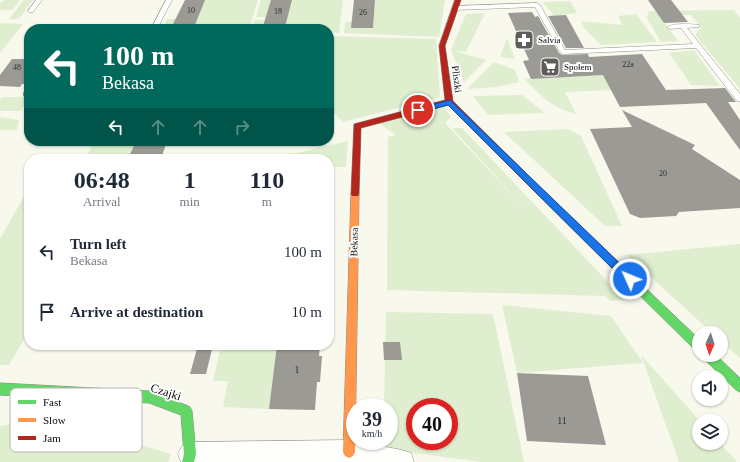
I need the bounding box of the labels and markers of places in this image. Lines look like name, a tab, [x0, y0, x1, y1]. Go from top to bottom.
pharmacy icon: Salvia	[513, 29, 535, 51]
place label: Salvia	[538, 35, 561, 45]
supermarket icon: Społem	[539, 56, 561, 78]
place label: Społem	[564, 62, 592, 72]
pin	[401, 93, 435, 127]

